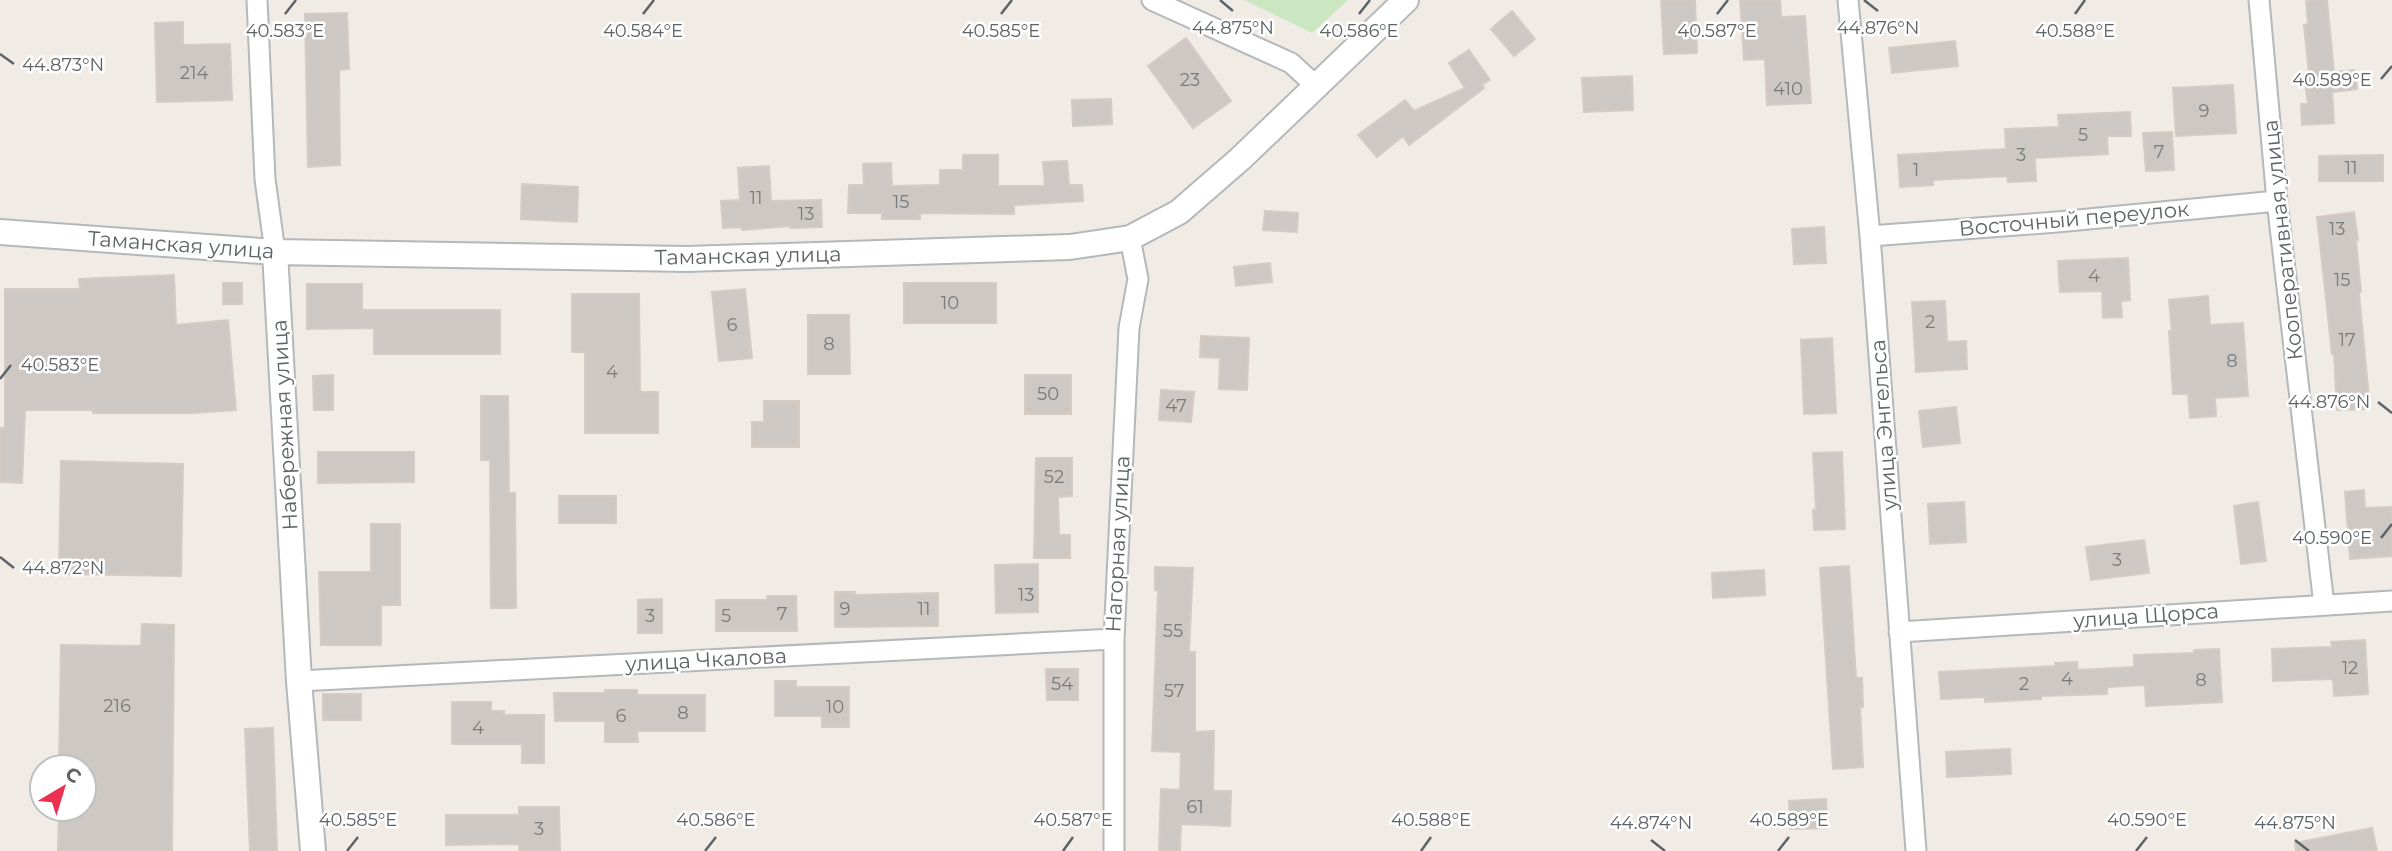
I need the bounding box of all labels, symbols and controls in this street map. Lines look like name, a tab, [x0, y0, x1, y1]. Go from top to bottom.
text: 44.875°N	[1192, 17, 1274, 39]
text: 44.876°N	[1837, 17, 1919, 39]
text: 40.583°E	[246, 20, 324, 42]
text: 40.584°E	[603, 20, 683, 42]
text: 40.585°E	[962, 20, 1040, 42]
text: 40.586°E	[1319, 20, 1399, 42]
text: 40.587°E	[1677, 20, 1757, 42]
text: 40.588°E	[2035, 20, 2115, 42]
text: 44.873°N	[22, 54, 104, 76]
house number: 214	[180, 62, 208, 84]
house number: 23	[1180, 69, 1200, 91]
text: 40.589°E	[2292, 69, 2372, 91]
house number: 410	[1773, 78, 1803, 100]
house number: 9	[2199, 100, 2210, 122]
street label: Кооперативная улица	[2257, 118, 2308, 362]
house number: 5	[2078, 124, 2088, 146]
house number: 7	[2154, 141, 2164, 163]
house number: 3	[2016, 144, 2026, 166]
house number: 11	[2345, 157, 2358, 179]
house number: 1	[1913, 159, 1919, 181]
house number: 11	[750, 187, 763, 209]
house number: 15	[893, 191, 909, 213]
street label: Восточный переулок	[1958, 196, 2190, 241]
house number: 13	[798, 203, 814, 225]
house number: 13	[2329, 218, 2345, 240]
street label: Таманская улица	[87, 226, 275, 263]
street label: Таманская улица	[654, 241, 842, 270]
house number: 4	[2088, 265, 2100, 287]
house number: 15	[2334, 269, 2350, 291]
house number: 10	[941, 292, 959, 314]
house number: 2	[1925, 311, 1935, 333]
house number: 6	[727, 314, 738, 336]
street label: Набережная улица	[266, 319, 303, 531]
house number: 17	[2338, 329, 2356, 351]
house number: 8	[823, 333, 835, 355]
street label: улица Энгельса	[1865, 339, 1902, 512]
house number: 8	[2226, 350, 2238, 372]
text: 40.583°E	[21, 354, 99, 376]
house number: 4	[606, 361, 618, 383]
house number: 50	[1037, 383, 1059, 405]
text: 44.876°N	[2288, 391, 2370, 413]
house number: 47	[1165, 395, 1187, 417]
street label: Нагорная улица	[1100, 455, 1135, 633]
house number: 52	[1044, 466, 1064, 488]
text: 40.590°E	[2292, 527, 2372, 549]
house number: 3	[2112, 549, 2122, 571]
text: 44.872°N	[22, 557, 104, 579]
house number: 13	[1018, 584, 1034, 606]
house number: 9	[840, 598, 851, 620]
house number: 11	[918, 598, 931, 620]
street label: улица Щорса	[2071, 598, 2220, 633]
house number: 7	[777, 603, 787, 625]
house number: 3	[645, 605, 655, 627]
house number: 5	[721, 605, 731, 627]
house number: 55	[1163, 620, 1183, 642]
street label: улица Чкалова	[623, 643, 787, 676]
house number: 12	[2342, 657, 2358, 679]
house number: 4	[2061, 668, 2073, 690]
house number: 8	[2195, 669, 2207, 691]
house number: 54	[1051, 673, 1073, 695]
house number: 2	[2019, 673, 2029, 695]
house number: 57	[1164, 680, 1184, 702]
house number: 216	[103, 695, 131, 717]
house number: 10	[826, 696, 844, 718]
house number: 8	[677, 702, 689, 724]
house number: 6	[616, 705, 627, 727]
house number: 4	[472, 717, 484, 739]
north arrow	[28, 753, 98, 823]
text: С	[61, 762, 86, 788]
house number: 61	[1186, 796, 1204, 818]
text: 40.585°E	[319, 809, 397, 831]
text: 40.586°E	[676, 809, 756, 831]
text: 40.587°E	[1033, 809, 1113, 831]
text: 40.588°E	[1391, 809, 1471, 831]
text: 40.589°E	[1749, 809, 1829, 831]
text: 40.590°E	[2107, 809, 2187, 831]
text: 44.874°N	[1610, 812, 1692, 834]
text: 44.875°N	[2254, 812, 2336, 834]
house number: 3	[534, 818, 544, 840]

